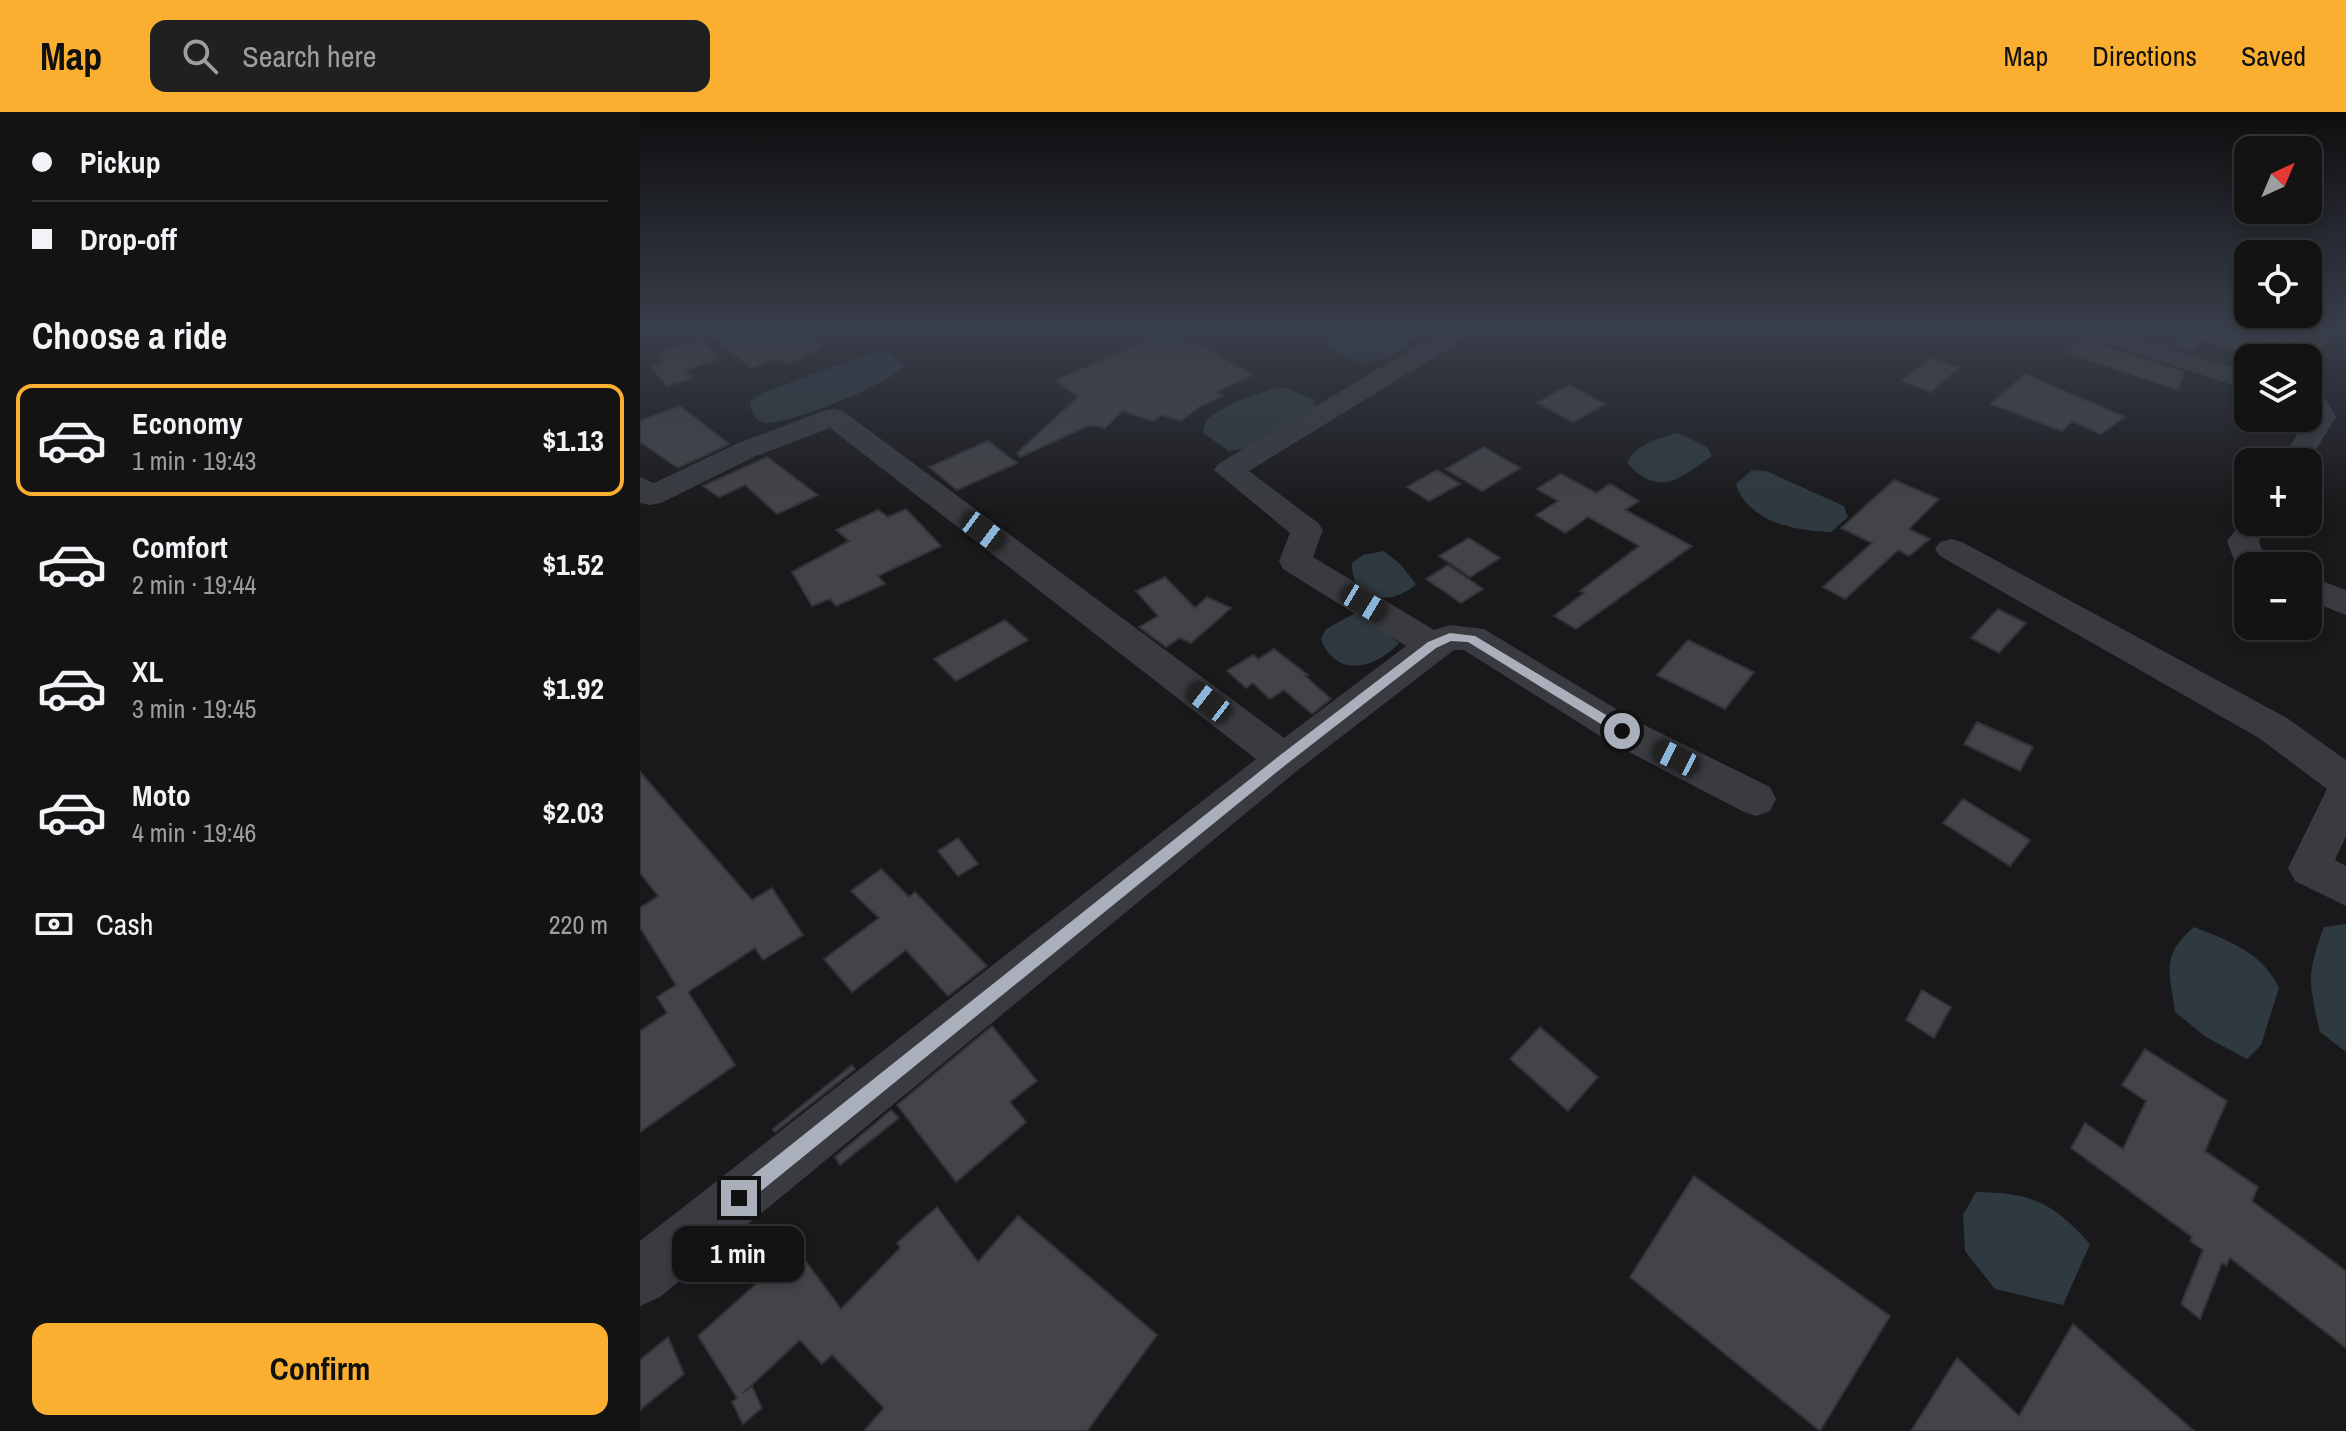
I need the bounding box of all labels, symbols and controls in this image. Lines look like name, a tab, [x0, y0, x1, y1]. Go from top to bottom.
search box	[150, 20, 710, 92]
text: Map	[40, 31, 102, 82]
icon: search	[178, 34, 222, 78]
text: Search here	[242, 36, 376, 76]
text: Map	[2004, 37, 2048, 75]
text: Directions	[2092, 37, 2197, 75]
text: Saved	[2241, 37, 2306, 75]
north arrow	[2234, 136, 2322, 224]
map controls	[2234, 136, 2322, 640]
text: Pickup	[80, 142, 161, 182]
text: Drop-off	[80, 219, 177, 259]
button: locate	[2234, 240, 2322, 328]
text: Choose a ride	[32, 312, 227, 360]
button: layers	[2234, 344, 2322, 432]
text: Economy	[132, 403, 243, 443]
icon: car	[36, 404, 108, 476]
text: $1.13	[542, 420, 604, 460]
text: 1 min · 19:43	[132, 443, 256, 478]
button: +	[2234, 448, 2322, 536]
car	[957, 507, 1009, 555]
text: Comfort	[132, 527, 228, 567]
icon: car	[36, 528, 108, 600]
text: $1.52	[542, 544, 604, 584]
button: −	[2234, 552, 2322, 640]
text: 2 min · 19:44	[132, 567, 256, 602]
car	[1337, 580, 1391, 626]
text: XL	[132, 651, 163, 691]
icon: car	[36, 652, 108, 724]
text: $1.92	[542, 668, 604, 708]
car	[1183, 678, 1235, 726]
text: 3 min · 19:45	[132, 691, 256, 726]
route start	[1604, 713, 1640, 749]
car	[1649, 736, 1703, 780]
text: Moto	[132, 775, 191, 815]
icon: car	[36, 776, 108, 848]
text: $2.03	[542, 792, 604, 832]
text: 4 min · 19:46	[132, 815, 256, 850]
icon: cash	[32, 902, 76, 946]
text: Cash	[96, 904, 153, 944]
text: 220 m	[549, 907, 608, 942]
route end	[721, 1180, 757, 1216]
callout: 1 min	[673, 1226, 805, 1282]
text: 1 min	[710, 1236, 766, 1271]
button: Confirm	[32, 1323, 608, 1415]

